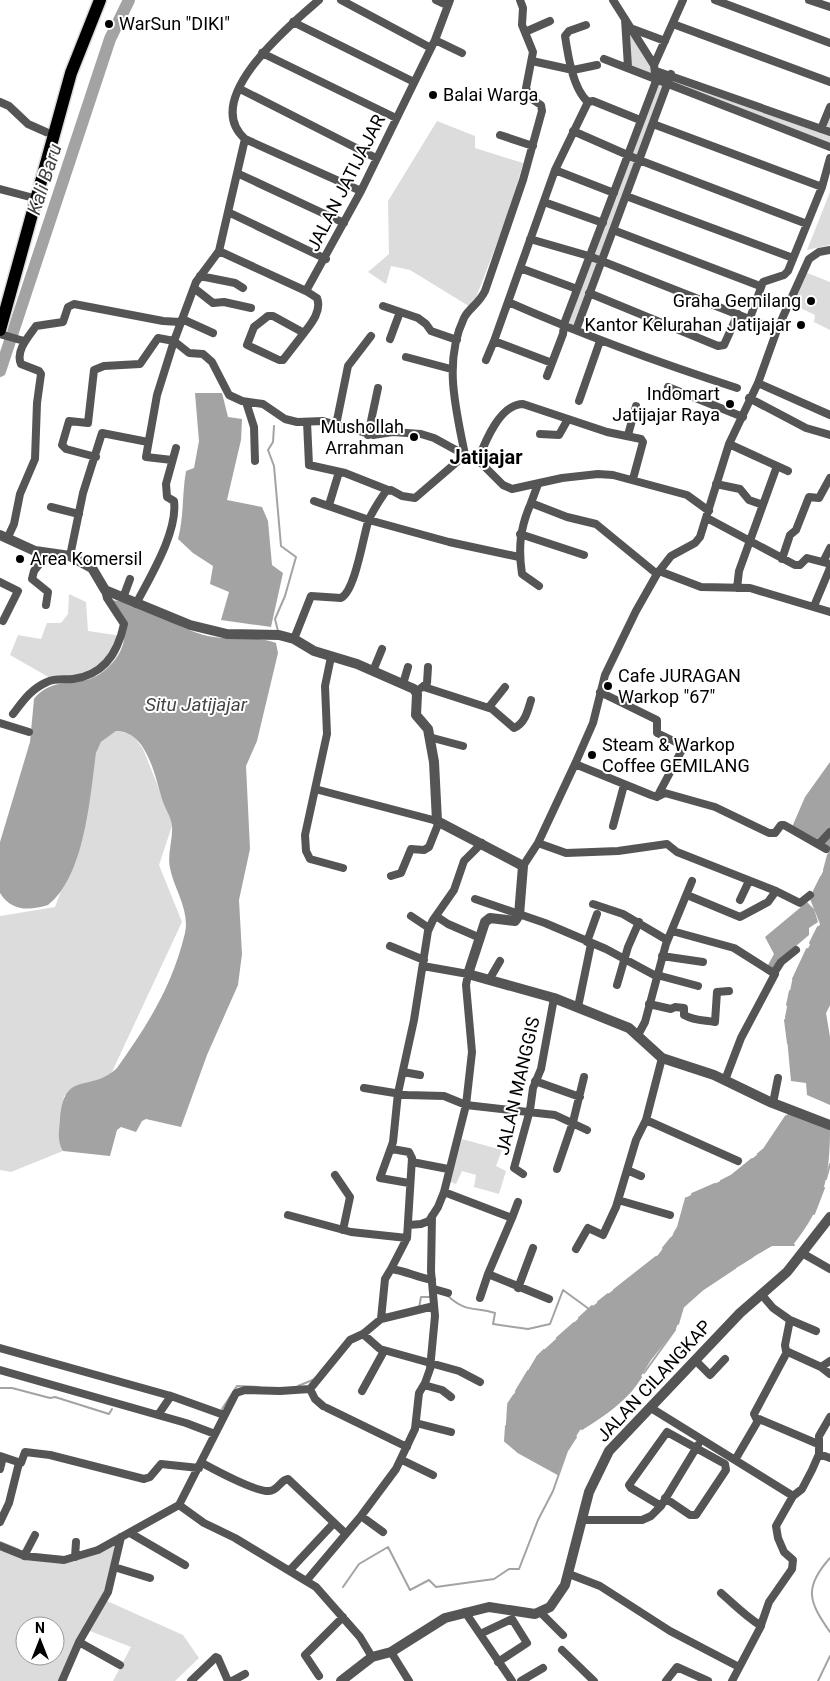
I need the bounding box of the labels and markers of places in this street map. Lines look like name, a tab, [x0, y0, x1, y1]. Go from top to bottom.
place label: WarSun "DIKI"	[119, 13, 230, 34]
marker: WarSun "DIKI"	[103, 18, 115, 30]
place label: Balai Warga	[443, 84, 538, 105]
marker: Balai Warga	[427, 89, 439, 101]
place label: Graha Gemilang	[673, 290, 801, 311]
marker: Graha Gemilang	[805, 295, 817, 307]
place label: Kantor Kelurahan Jatijajar	[585, 314, 791, 335]
marker: Kantor Kelurahan Jatijajar	[795, 319, 807, 331]
place label: Indomart Jatijajar Raya	[612, 383, 720, 425]
marker: Indomart Jatijajar Raya	[724, 398, 736, 410]
place label: Mushollah Arrahman	[320, 416, 404, 458]
marker: Mushollah Arrahman	[408, 431, 420, 443]
place label: Area Komersil	[30, 548, 142, 569]
marker: Area Komersil	[14, 553, 26, 565]
place label: Cafe JURAGAN Warkop "67"	[618, 665, 741, 707]
marker: Cafe JURAGAN Warkop "67"	[602, 680, 614, 692]
place label: Steam & Warkop Coffee GEMILANG	[602, 734, 750, 776]
marker: Steam & Warkop Coffee GEMILANG	[586, 749, 598, 761]

